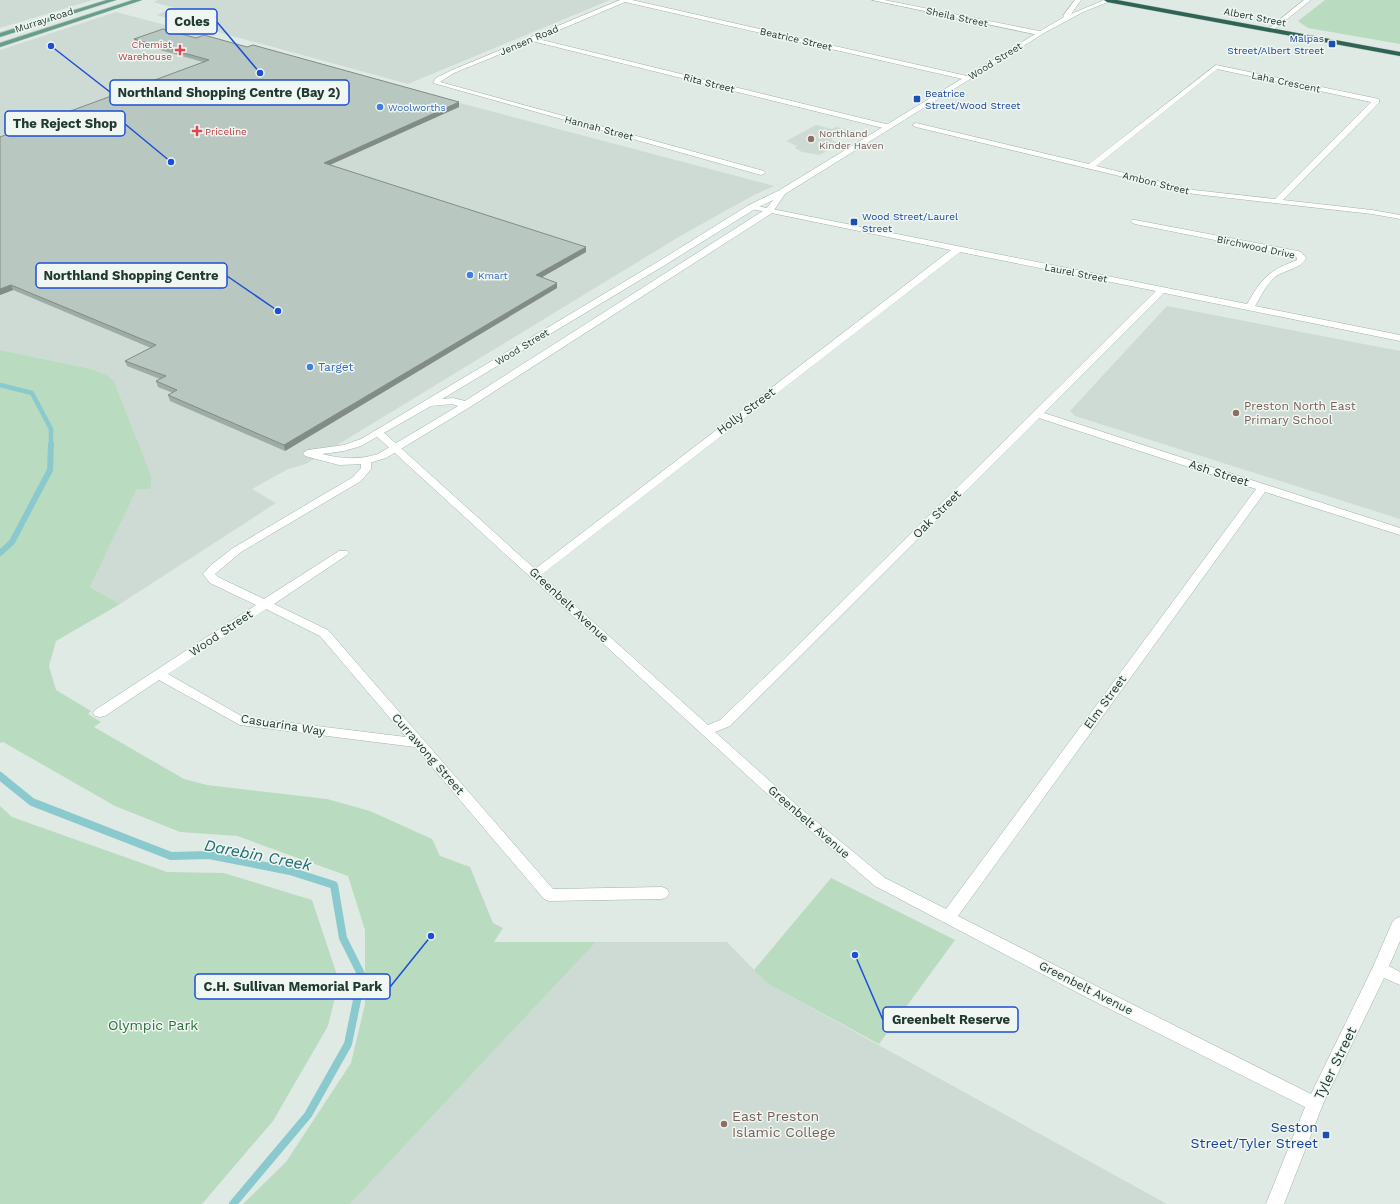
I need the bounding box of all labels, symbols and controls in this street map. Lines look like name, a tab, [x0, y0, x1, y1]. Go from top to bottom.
street label: Murray Road	[13, 5, 75, 35]
street label: Sheila Street	[925, 5, 990, 29]
street label: Albert Street	[1223, 6, 1288, 29]
callout: Coles	[166, 9, 217, 34]
text: Coles	[174, 14, 210, 29]
street label: Jensen Road	[498, 23, 560, 57]
street label: Beatrice Street	[759, 25, 834, 53]
place label: Malpas Street/Albert Street	[1227, 33, 1325, 56]
place label: Chemist Warehouse	[118, 39, 173, 62]
marker: Malpas Street/Albert Street	[1327, 39, 1337, 49]
street label: Wood Street	[966, 40, 1024, 82]
marker: Chemist Warehouse	[175, 45, 185, 55]
street label: Laha Crescent	[1251, 69, 1322, 95]
street label: Rita Street	[682, 71, 737, 95]
callout: Northland Shopping Centre (Bay 2)	[110, 80, 349, 105]
text: Northland Shopping Centre (Bay 2)	[117, 85, 341, 100]
place label: Beatrice Street/Wood Street	[925, 88, 1021, 111]
marker: Beatrice Street/Wood Street	[912, 94, 922, 104]
marker: Woolworths	[375, 102, 385, 112]
place label: Woolworths	[388, 102, 446, 113]
callout: The Reject Shop	[5, 111, 125, 136]
street label: Hannah Street	[563, 114, 635, 143]
text: The Reject Shop	[13, 116, 117, 131]
marker: Priceline	[192, 126, 202, 136]
place label: Priceline	[205, 126, 247, 137]
place label: Northland Kinder Haven	[819, 128, 884, 151]
marker: Northland Kinder Haven	[806, 134, 816, 144]
street label: Ambon Street	[1122, 169, 1191, 197]
place label: Wood Street/Laurel Street	[862, 211, 958, 234]
marker: Wood Street/Laurel Street	[849, 217, 859, 227]
street label: Birchwood Drive	[1216, 233, 1296, 261]
street label: Laurel Street	[1044, 262, 1109, 285]
callout: Northland Shopping Centre	[36, 263, 227, 288]
text: Northland Shopping Centre	[43, 268, 219, 283]
marker: Kmart	[465, 270, 475, 280]
place label: Kmart	[478, 270, 509, 281]
street label: Wood Street	[493, 326, 552, 367]
place label: Target	[318, 360, 354, 374]
marker: Target	[305, 362, 315, 372]
street label: Holly Street	[714, 385, 778, 437]
place label: Preston North East Primary School	[1244, 399, 1356, 427]
marker: Preston North East Primary School	[1231, 408, 1241, 418]
street label: Ash Street	[1187, 457, 1251, 489]
street label: Oak Street	[910, 487, 964, 541]
street label: Greenbelt Avenue	[526, 565, 612, 646]
street label: Wood Street	[187, 607, 255, 659]
street label: Elm Street	[1081, 672, 1129, 732]
street label: Casuarina Way	[240, 711, 327, 739]
street label: Currawong Street	[389, 711, 467, 797]
street label: Greenbelt Avenue	[765, 783, 853, 861]
water label: Darebin Creek	[203, 835, 315, 875]
street label: Greenbelt Avenue	[1037, 958, 1135, 1018]
callout: C.H. Sullivan Memorial Park	[195, 974, 390, 999]
text: C.H. Sullivan Memorial Park	[204, 979, 383, 994]
callout: Greenbelt Reserve	[883, 1007, 1018, 1032]
text: Greenbelt Reserve	[892, 1012, 1011, 1027]
park label: Olympic Park	[108, 1017, 198, 1033]
street label: Tyler Street	[1310, 1024, 1360, 1102]
place label: East Preston Islamic College	[732, 1108, 835, 1140]
marker: East Preston Islamic College	[719, 1119, 729, 1129]
place label: Seston Street/Tyler Street	[1191, 1119, 1318, 1151]
marker: Seston Street/Tyler Street	[1321, 1130, 1331, 1140]

